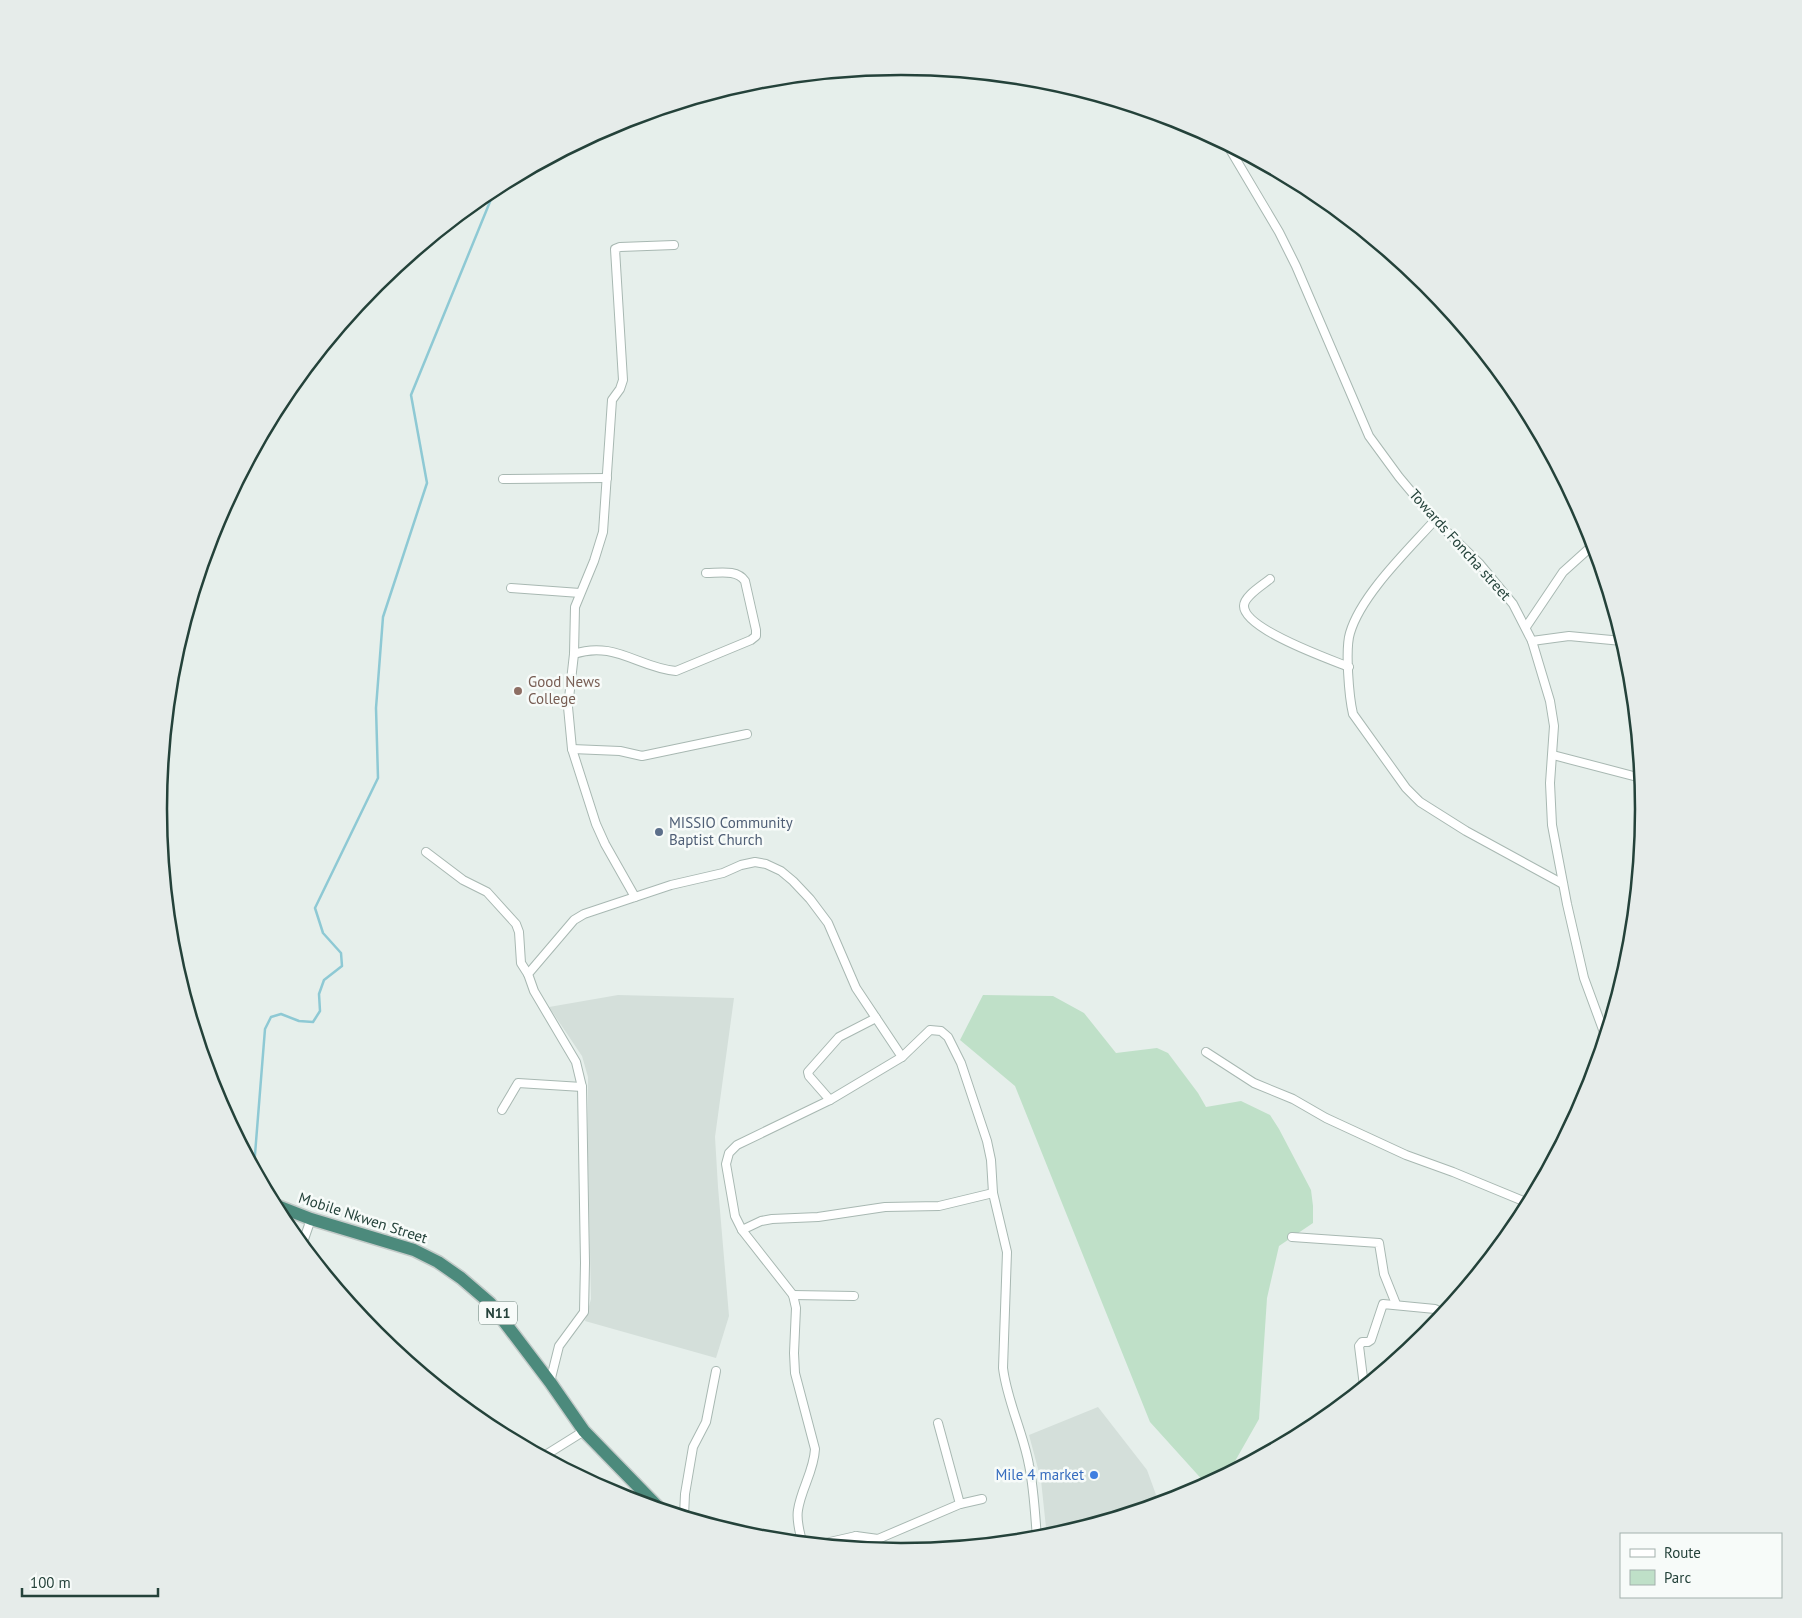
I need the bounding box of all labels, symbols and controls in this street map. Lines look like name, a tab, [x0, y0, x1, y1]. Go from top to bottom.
street label: Towards Foncha street	[1405, 485, 1515, 604]
place label: Good News College	[528, 672, 600, 708]
marker: Good News College	[512, 685, 524, 697]
place label: MISSIO Community Baptist Church	[669, 813, 793, 849]
marker: MISSIO Community Baptist Church	[653, 826, 665, 838]
street label: Mobile Nkwen Street	[296, 1188, 430, 1247]
road number: N11	[479, 1302, 517, 1325]
place label: Mile 4 market	[995, 1465, 1084, 1484]
marker: Mile 4 market	[1088, 1469, 1100, 1481]
legend	[1620, 1533, 1782, 1598]
text: Route	[1664, 1543, 1701, 1562]
scale bar	[22, 1566, 159, 1598]
text: Parc	[1664, 1568, 1691, 1587]
text: 100 m	[30, 1573, 71, 1592]

